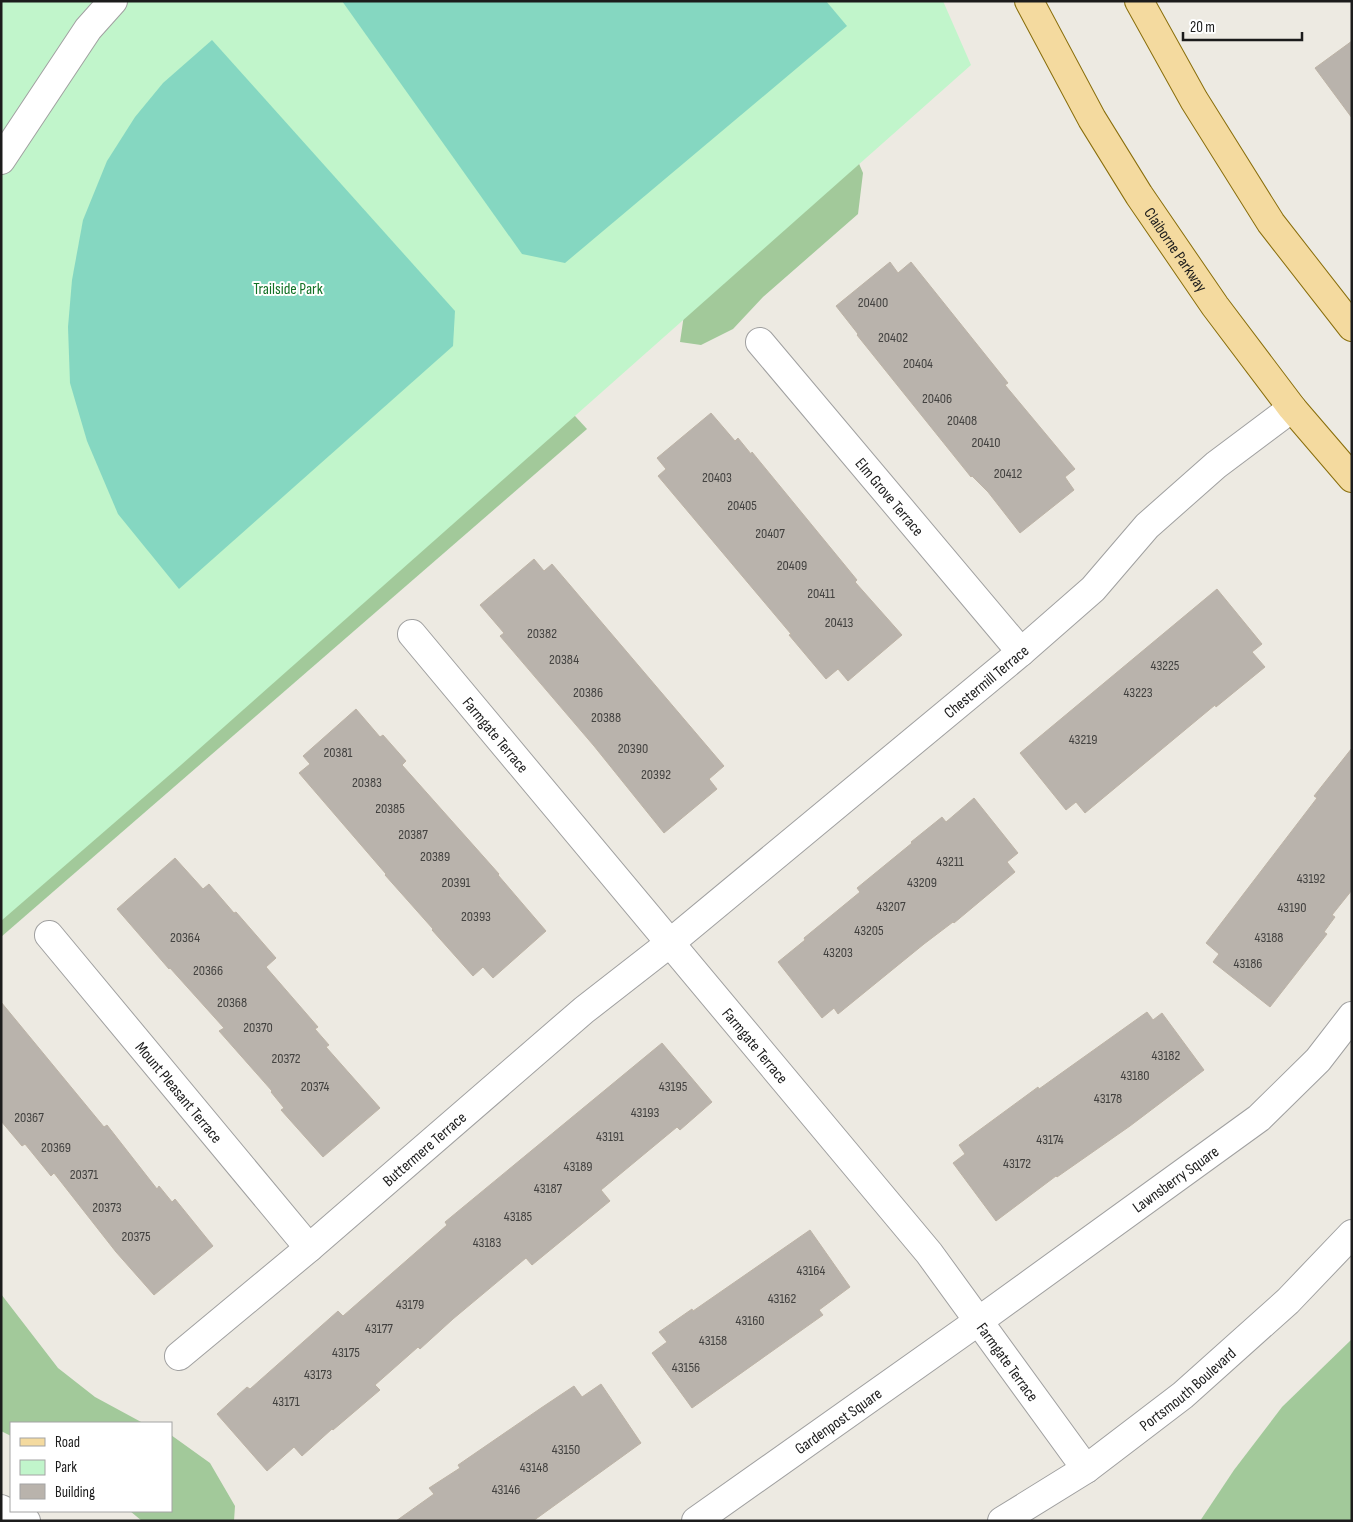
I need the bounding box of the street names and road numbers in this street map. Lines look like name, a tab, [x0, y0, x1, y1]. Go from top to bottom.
street label: Claiborne Parkway	[1139, 204, 1211, 296]
street label: Elm Grove Terrace	[851, 455, 927, 540]
street label: Chestermill Terrace	[941, 642, 1033, 723]
street label: Farmgate Terrace	[458, 694, 532, 777]
street label: Farmgate Terrace	[717, 1005, 791, 1088]
street label: Mount Pleasant Terrace	[131, 1038, 226, 1147]
street label: Buttermere Terrace	[379, 1108, 471, 1191]
street label: Lawnsberry Square	[1129, 1142, 1223, 1217]
street label: Farmgate Terrace	[972, 1320, 1042, 1406]
street label: Portsmouth Boulevard	[1136, 1344, 1240, 1436]
street label: Gardenpost Square	[792, 1384, 886, 1459]

